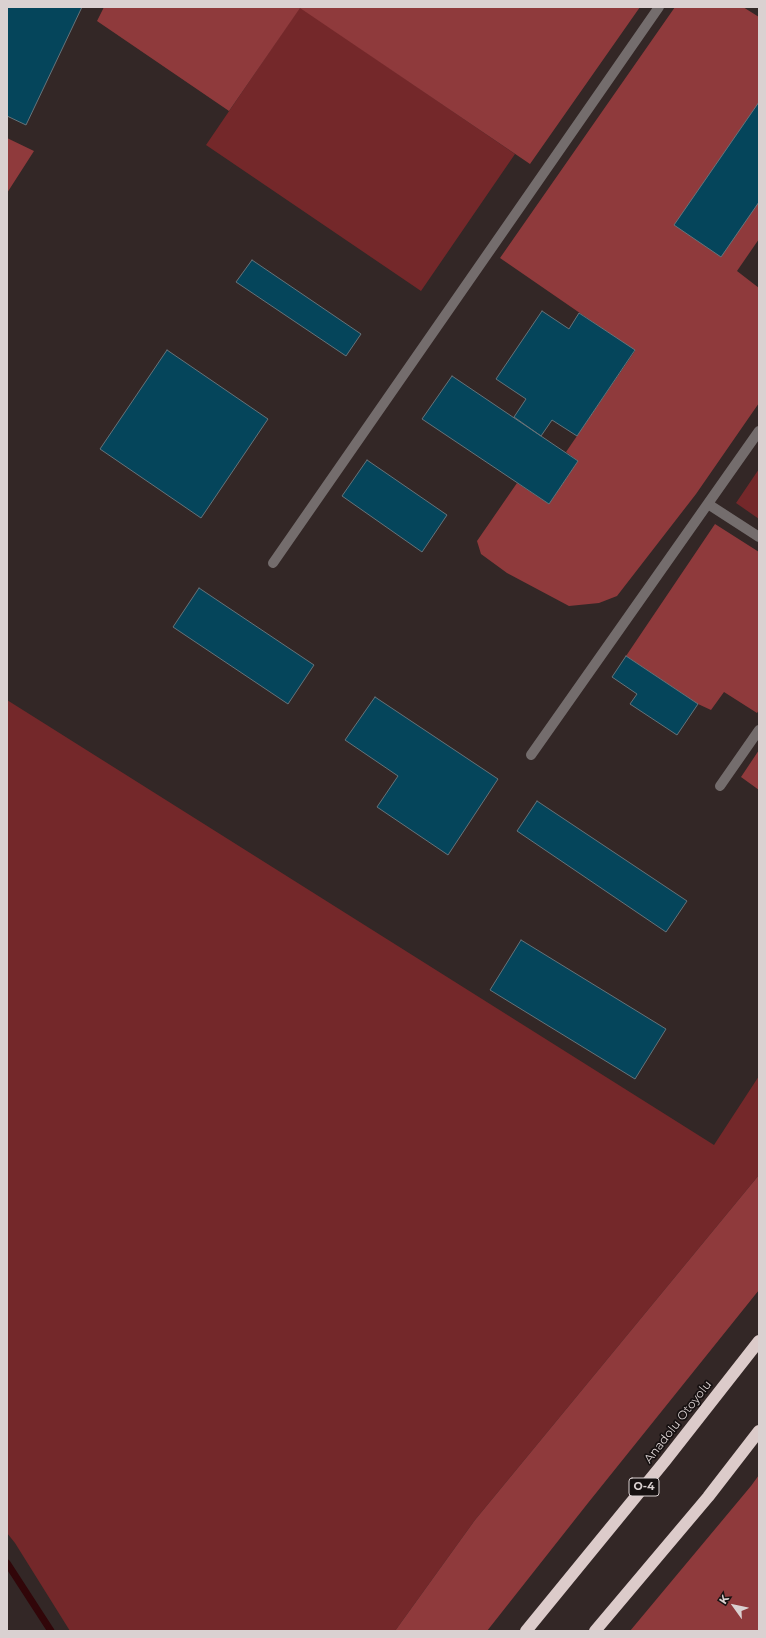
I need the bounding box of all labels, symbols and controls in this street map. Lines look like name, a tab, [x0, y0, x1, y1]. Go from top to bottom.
street label: Anadolu Otoyolu	[641, 1378, 715, 1466]
road number: O-4	[629, 1478, 659, 1496]
north arrow	[714, 1586, 754, 1626]
text: K	[716, 1592, 732, 1607]

